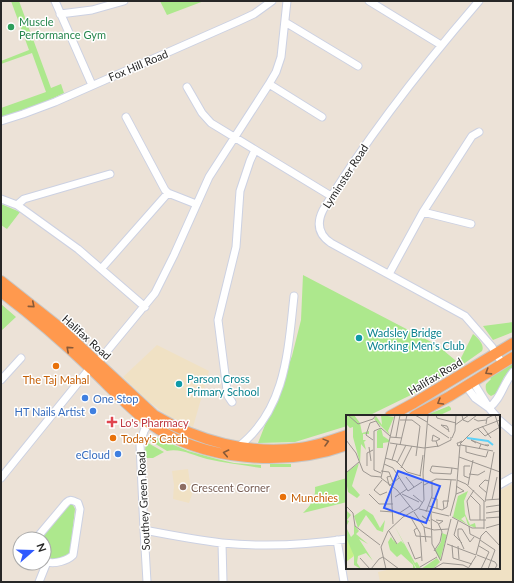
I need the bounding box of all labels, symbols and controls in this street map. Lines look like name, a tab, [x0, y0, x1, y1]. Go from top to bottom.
place label: Muscle Performance Gym	[19, 15, 106, 41]
marker: Muscle Performance Gym	[6, 22, 16, 32]
street label: Fox Hill Road	[106, 47, 170, 83]
street label: Lyminster Road	[320, 142, 370, 210]
one-way arrow	[27, 301, 34, 308]
street label: Halifax Road	[60, 312, 114, 362]
place label: Wadsley Bridge Working Men's Club	[367, 326, 465, 352]
marker: Wadsley Bridge Working Men's Club	[354, 333, 364, 343]
one-way arrow	[66, 346, 73, 353]
street label: Halifax Road	[406, 355, 464, 397]
marker: The Taj Mahal	[51, 361, 61, 371]
one-way arrow	[485, 368, 492, 375]
place label: Parson Cross Primary School	[187, 372, 259, 398]
place label: The Taj Mahal	[23, 373, 89, 386]
marker: Parson Cross Primary School	[174, 379, 184, 389]
place label: One Stop	[93, 392, 139, 405]
marker: One Stop	[80, 393, 90, 403]
one-way arrow	[437, 397, 445, 404]
place label: HT Nails Artist	[15, 405, 85, 418]
marker: HT Nails Artist	[88, 406, 98, 416]
inset map	[346, 415, 500, 569]
place label: Lo's Pharmacy	[120, 416, 189, 429]
marker: Lo's Pharmacy	[107, 417, 117, 427]
place label: Today's Catch	[121, 432, 187, 445]
marker: Today's Catch	[108, 433, 118, 443]
one-way arrow	[322, 438, 329, 447]
place label: eCloud	[76, 448, 110, 461]
marker: eCloud	[113, 449, 123, 459]
one-way arrow	[223, 450, 229, 458]
street label: Southey Green Road	[134, 451, 152, 551]
place label: Crescent Corner	[191, 481, 270, 494]
marker: Crescent Corner	[178, 482, 188, 492]
place label: Munchies	[291, 491, 338, 504]
marker: Munchies	[278, 492, 288, 502]
north arrow	[12, 531, 52, 571]
text: N	[34, 541, 49, 554]

